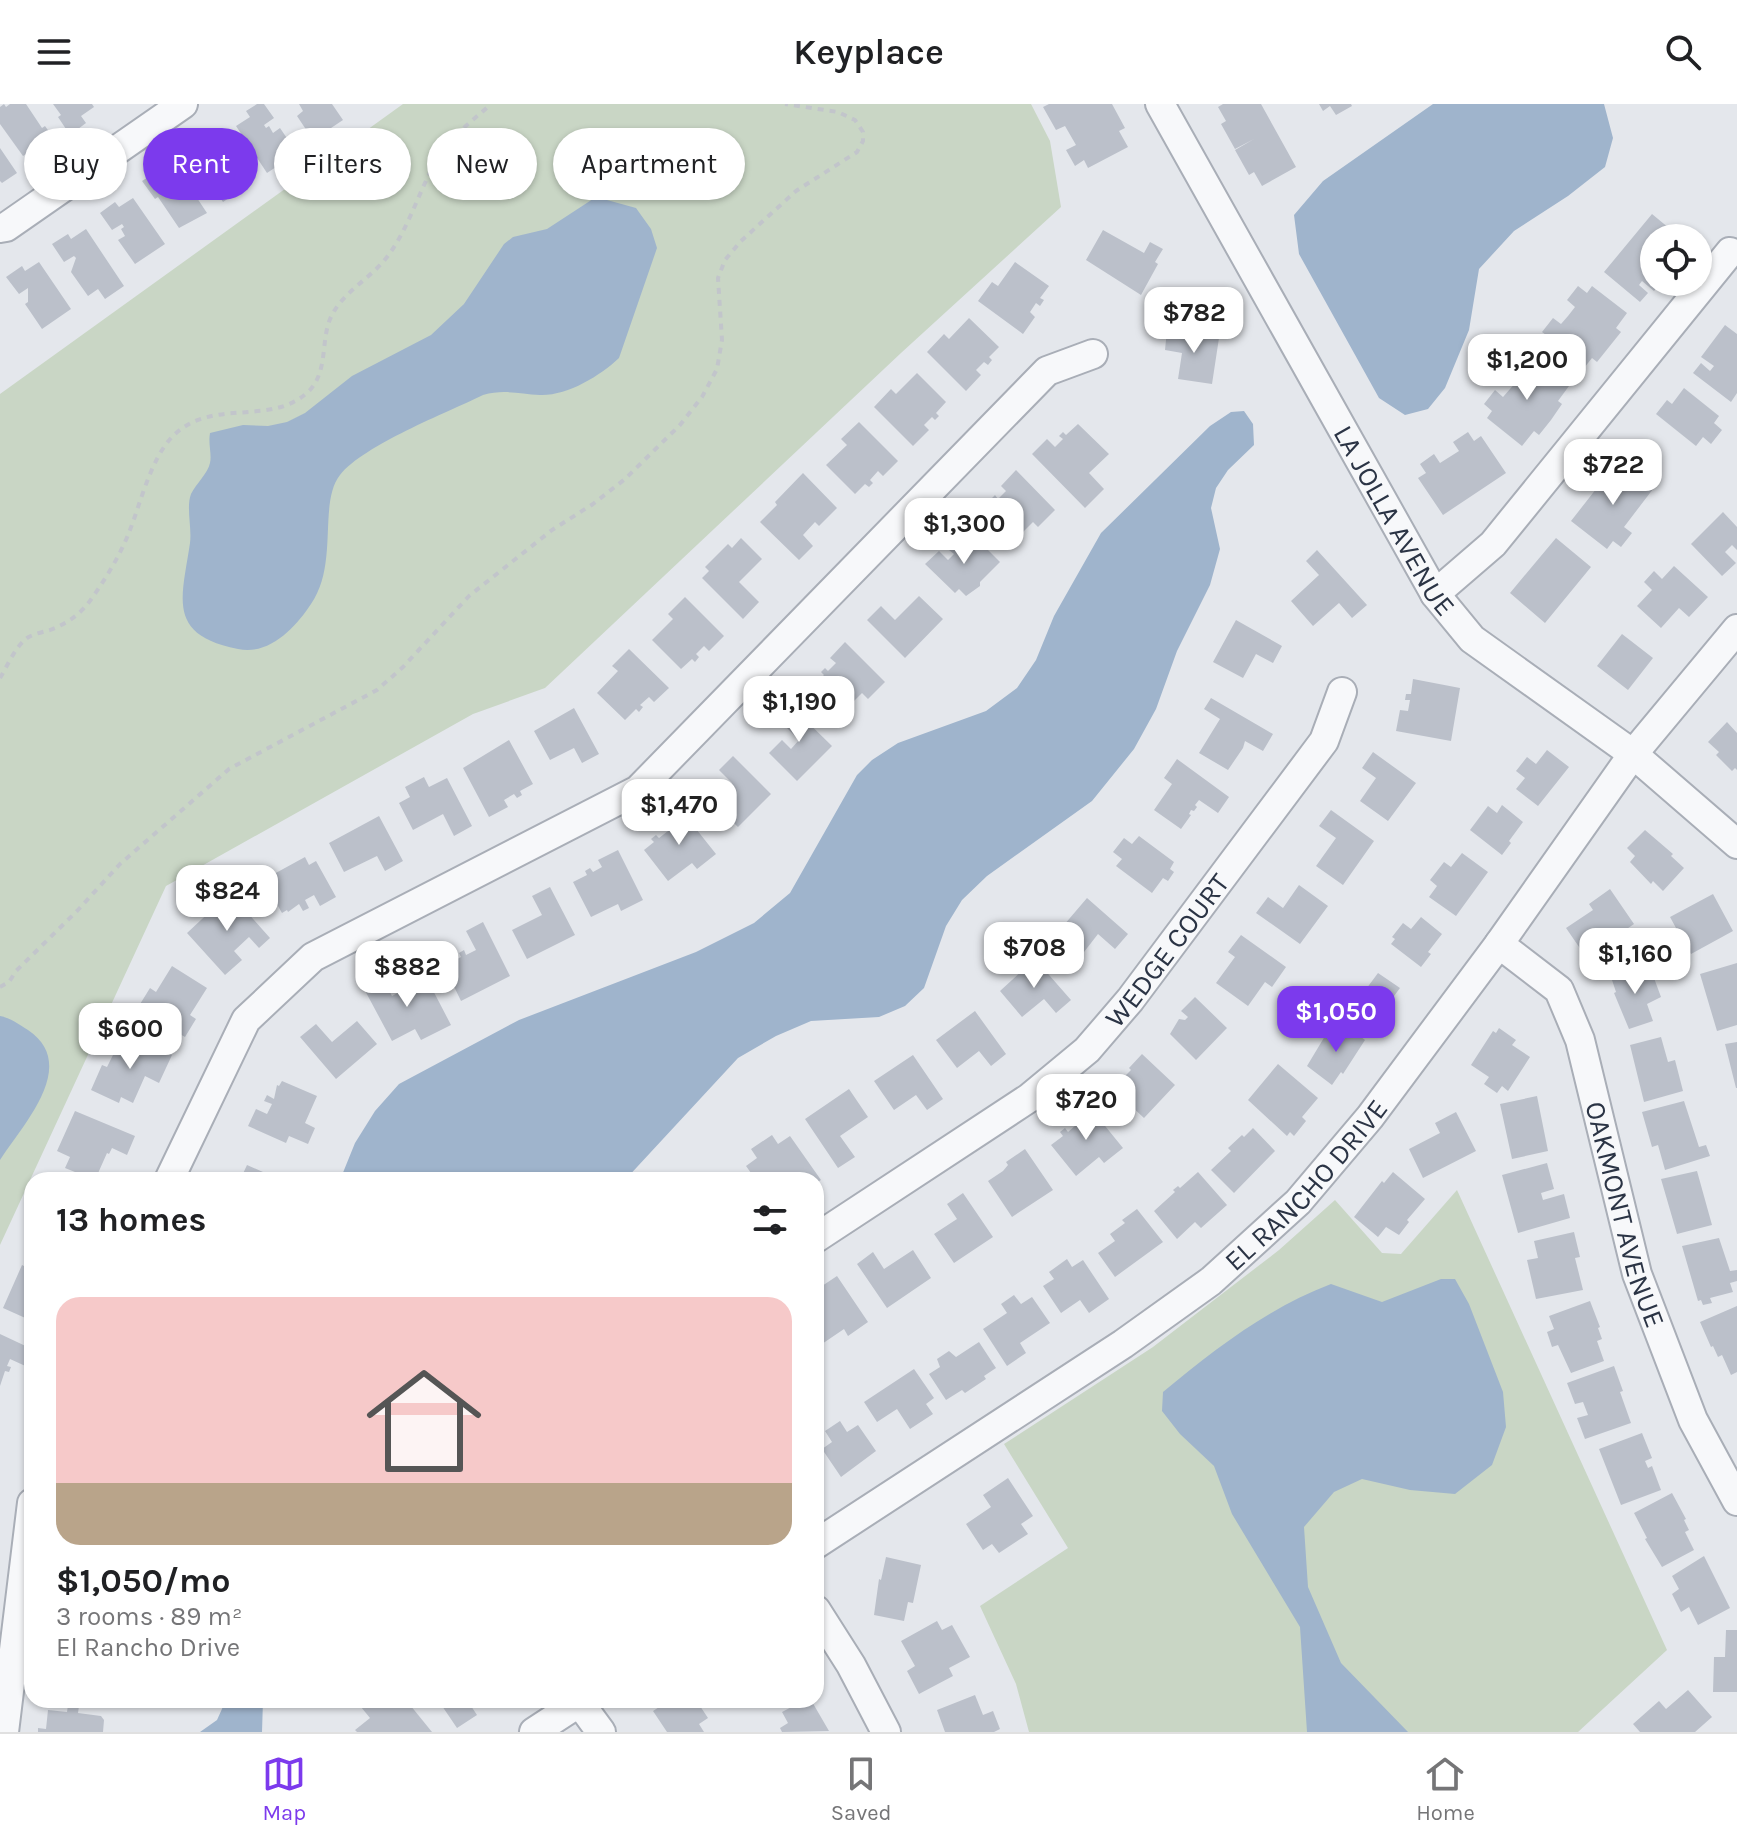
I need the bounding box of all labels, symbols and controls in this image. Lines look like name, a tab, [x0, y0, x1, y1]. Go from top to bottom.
icon: menu	[32, 30, 76, 74]
icon: search	[1661, 30, 1705, 74]
text: Keyplace	[793, 31, 944, 73]
chip: Buy	[24, 128, 127, 200]
chip: Rent	[143, 128, 258, 200]
chip: Filters	[274, 128, 411, 200]
chip: New	[427, 128, 537, 200]
chip: Apartment	[553, 128, 745, 200]
map controls	[1640, 224, 1712, 296]
button: locate	[1640, 224, 1712, 296]
pin: $782	[1147, 287, 1241, 355]
text: $782	[1162, 297, 1226, 328]
pin: $1,200	[1462, 334, 1592, 402]
text: $1,200	[1486, 344, 1568, 375]
street label: LA JOLLA AVENUE	[1327, 419, 1462, 622]
pin: $722	[1566, 439, 1660, 507]
text: $722	[1582, 449, 1644, 480]
pin: $1,300	[899, 498, 1029, 566]
text: $1,300	[923, 508, 1005, 539]
pin: $1,190	[734, 676, 864, 744]
text: $1,190	[761, 686, 837, 717]
pin: $1,470	[614, 779, 744, 847]
text: $1,470	[640, 789, 718, 820]
pin: $824	[180, 865, 274, 933]
street label: WEDGE COURT	[1098, 867, 1236, 1034]
text: $824	[194, 875, 260, 906]
pin: $708	[987, 922, 1081, 990]
pin: $1,160	[1570, 928, 1700, 996]
text: $708	[1002, 932, 1066, 963]
text: $1,160	[1597, 938, 1673, 969]
pin: $882	[360, 941, 454, 1009]
text: $882	[373, 951, 441, 982]
pin: $1,050	[1271, 986, 1401, 1054]
text: $1,050	[1295, 996, 1377, 1027]
pin: $600	[83, 1003, 177, 1071]
text: $600	[97, 1013, 163, 1044]
pin: $720	[1039, 1074, 1133, 1142]
text: $720	[1054, 1084, 1118, 1115]
street label: EL RANCHO DRIVE	[1217, 1093, 1394, 1277]
street label: OAKMONT AVENUE	[1579, 1098, 1672, 1332]
icon: filters	[748, 1198, 792, 1242]
text: 13 homes	[56, 1200, 207, 1240]
icon: home	[352, 1349, 496, 1493]
text: $1,050/mo	[56, 1561, 231, 1601]
text: 3 rooms · 89 m²	[56, 1601, 242, 1632]
text: El Rancho Drive	[56, 1632, 240, 1663]
tab: Map	[262, 1752, 306, 1826]
tab: Saved	[831, 1752, 892, 1826]
tab: Home	[1416, 1752, 1475, 1826]

